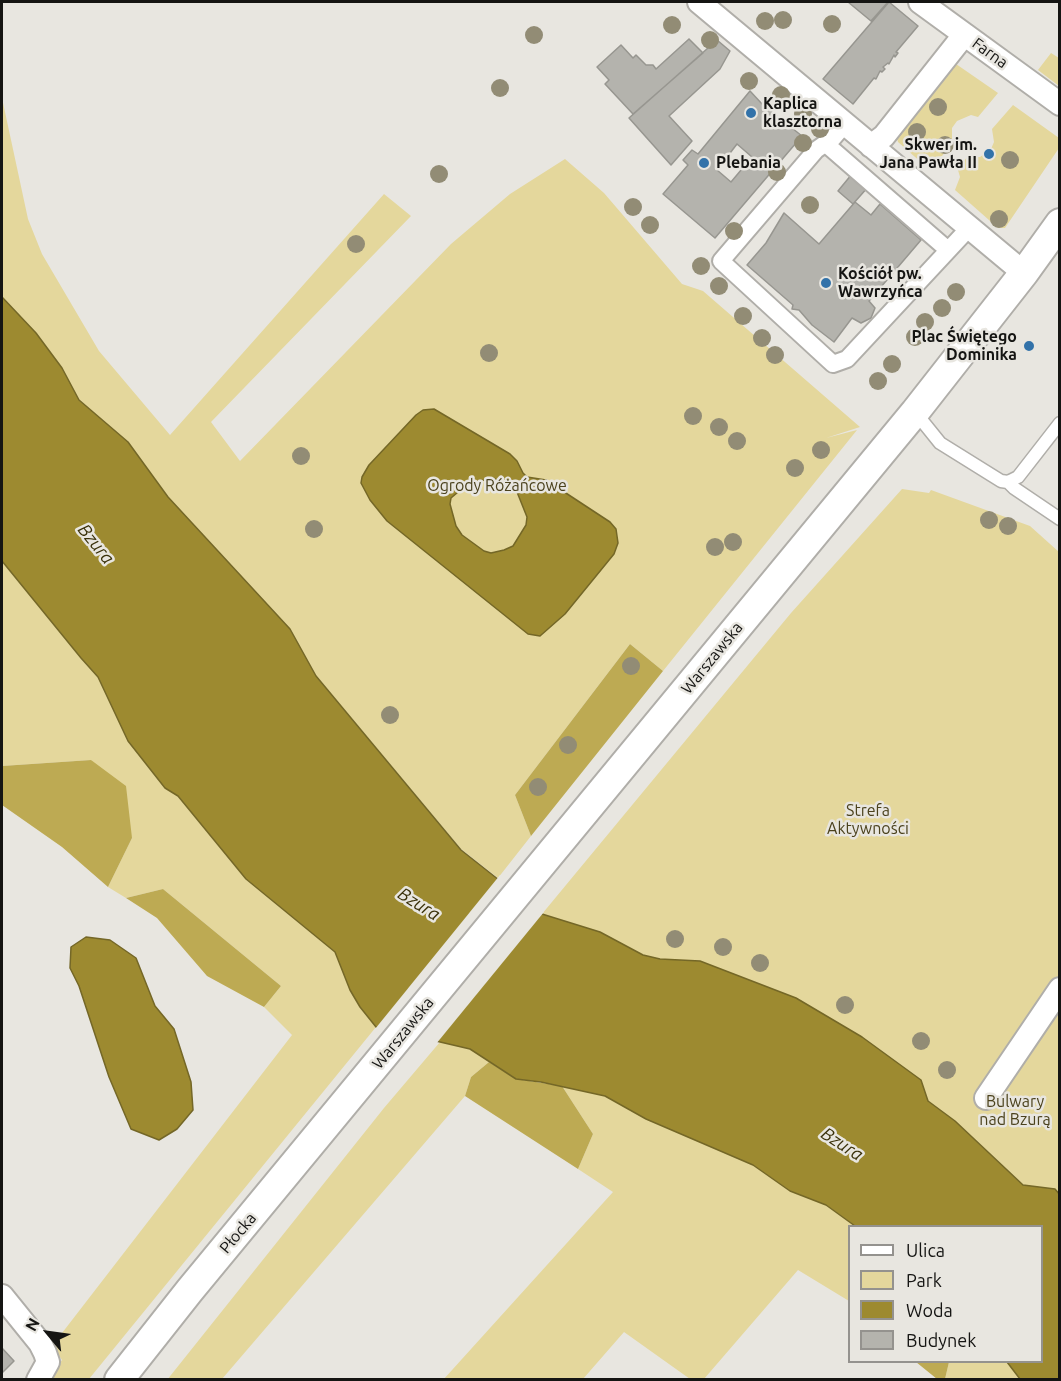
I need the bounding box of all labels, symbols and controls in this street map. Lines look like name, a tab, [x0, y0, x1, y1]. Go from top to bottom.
street label: Farna	[968, 34, 1012, 72]
place label: Kaplica klasztorna	[763, 94, 842, 132]
marker: Kaplica klasztorna	[744, 106, 758, 120]
place label: Skwer im. Jana Pawła II	[879, 135, 977, 173]
marker: Skwer im. Jana Pawła II	[982, 147, 996, 161]
place label: Plebania	[716, 153, 781, 173]
marker: Plebania	[697, 156, 711, 170]
place label: Kościół pw. Wawrzyńca	[838, 264, 923, 302]
marker: Kościół pw. Wawrzyńca	[819, 276, 833, 290]
place label: Plac Świętego Dominika	[911, 327, 1017, 365]
marker: Plac Świętego Dominika	[1022, 339, 1036, 353]
park label: Ogrody Różańcowe	[427, 476, 567, 496]
water label: Bzura	[73, 520, 119, 568]
street label: Warszawska	[677, 618, 747, 698]
park label: Strefa Aktywności	[827, 801, 909, 839]
water label: Bzura	[394, 883, 444, 925]
street label: Warszawska	[368, 993, 438, 1073]
park label: Bulwary nad Bzurą	[979, 1092, 1051, 1130]
water label: Bzura	[817, 1123, 867, 1165]
street label: Płocka	[216, 1209, 260, 1257]
legend	[848, 1225, 1043, 1363]
text: Ulica	[906, 1240, 945, 1260]
text: Park	[906, 1270, 942, 1290]
text: Woda	[906, 1300, 953, 1320]
north arrow	[18, 1303, 78, 1363]
text: N	[21, 1315, 43, 1334]
text: Budynek	[906, 1330, 976, 1350]

